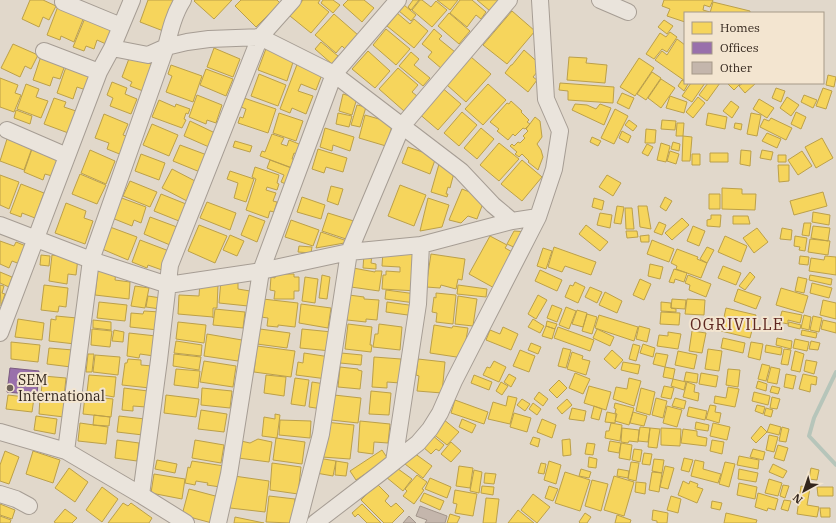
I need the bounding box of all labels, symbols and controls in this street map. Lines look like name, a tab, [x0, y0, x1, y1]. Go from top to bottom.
legend	[684, 12, 824, 84]
text: Homes	[720, 20, 760, 35]
text: Offices	[720, 40, 759, 55]
text: Other	[720, 60, 753, 75]
district label: OGRIVILLE	[690, 314, 784, 334]
place label: SEM International	[18, 371, 105, 405]
marker: SEM International	[5, 383, 15, 393]
north arrow	[784, 471, 824, 511]
text: N	[790, 490, 805, 507]

